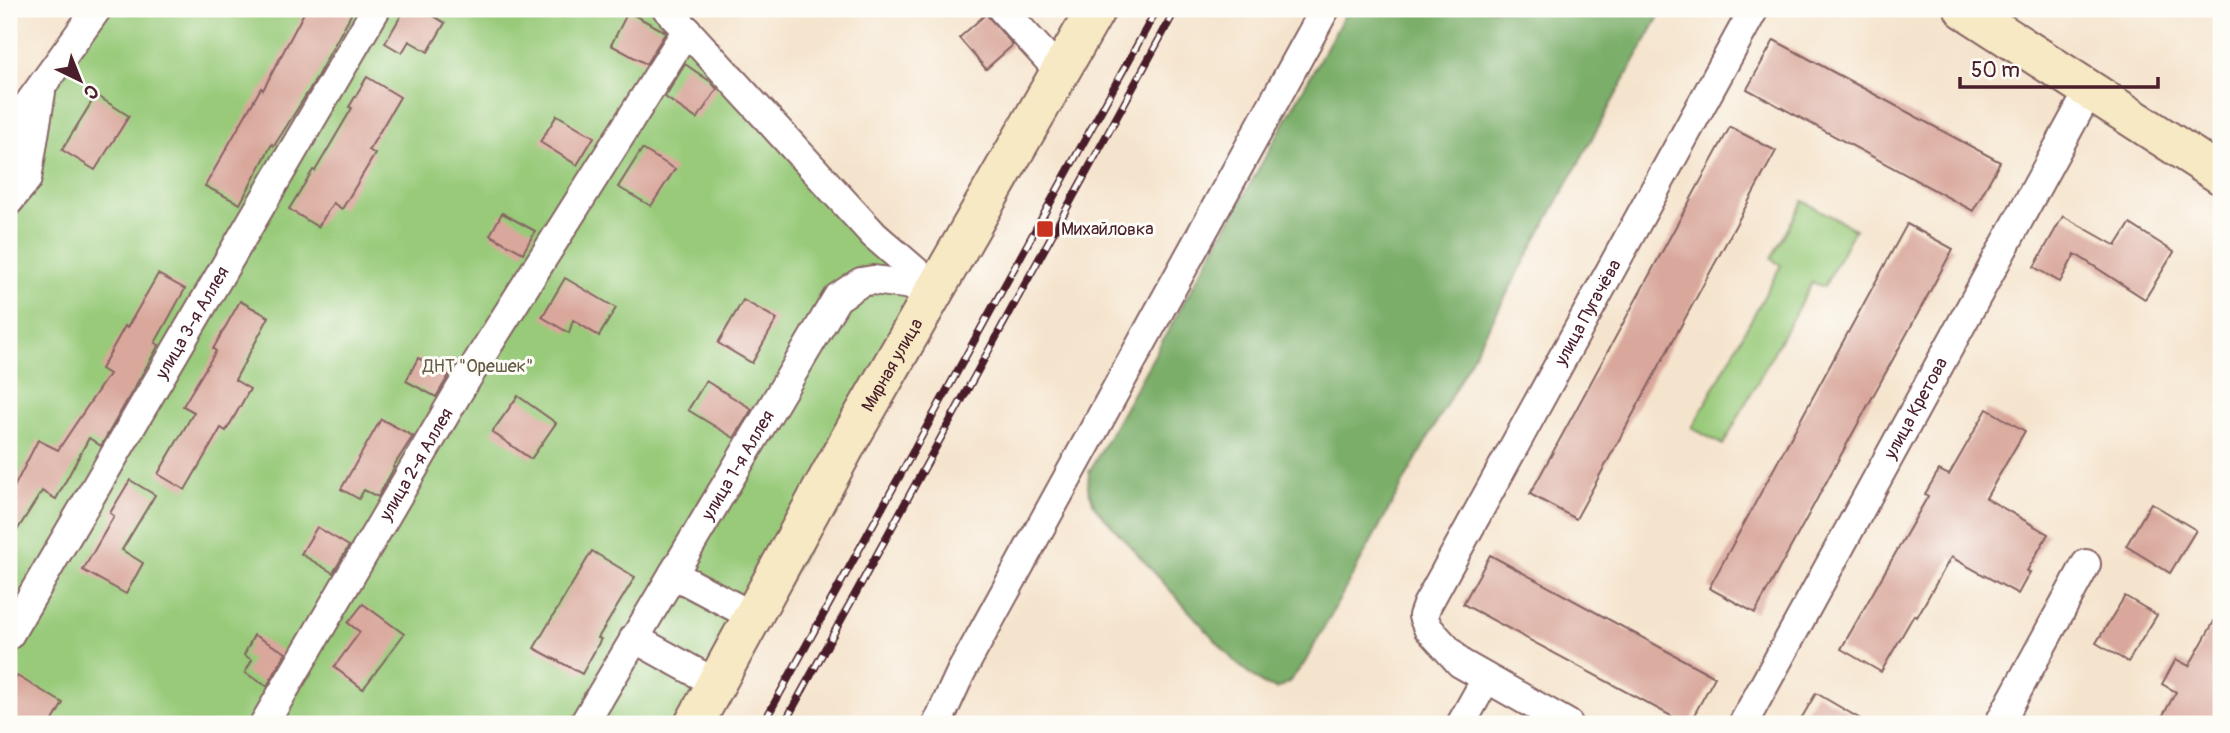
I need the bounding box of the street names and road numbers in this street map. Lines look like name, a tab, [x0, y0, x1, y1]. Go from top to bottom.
street label: улица Пугачёва	[1549, 255, 1626, 371]
street label: улица 3-я Аллея	[150, 262, 235, 384]
street label: Мирная улица	[857, 314, 928, 416]
street label: улица Кретова	[1879, 354, 1953, 464]
street label: улица 2-я Аллея	[374, 404, 459, 526]
street label: улица 1-я Аллея	[696, 406, 780, 525]

